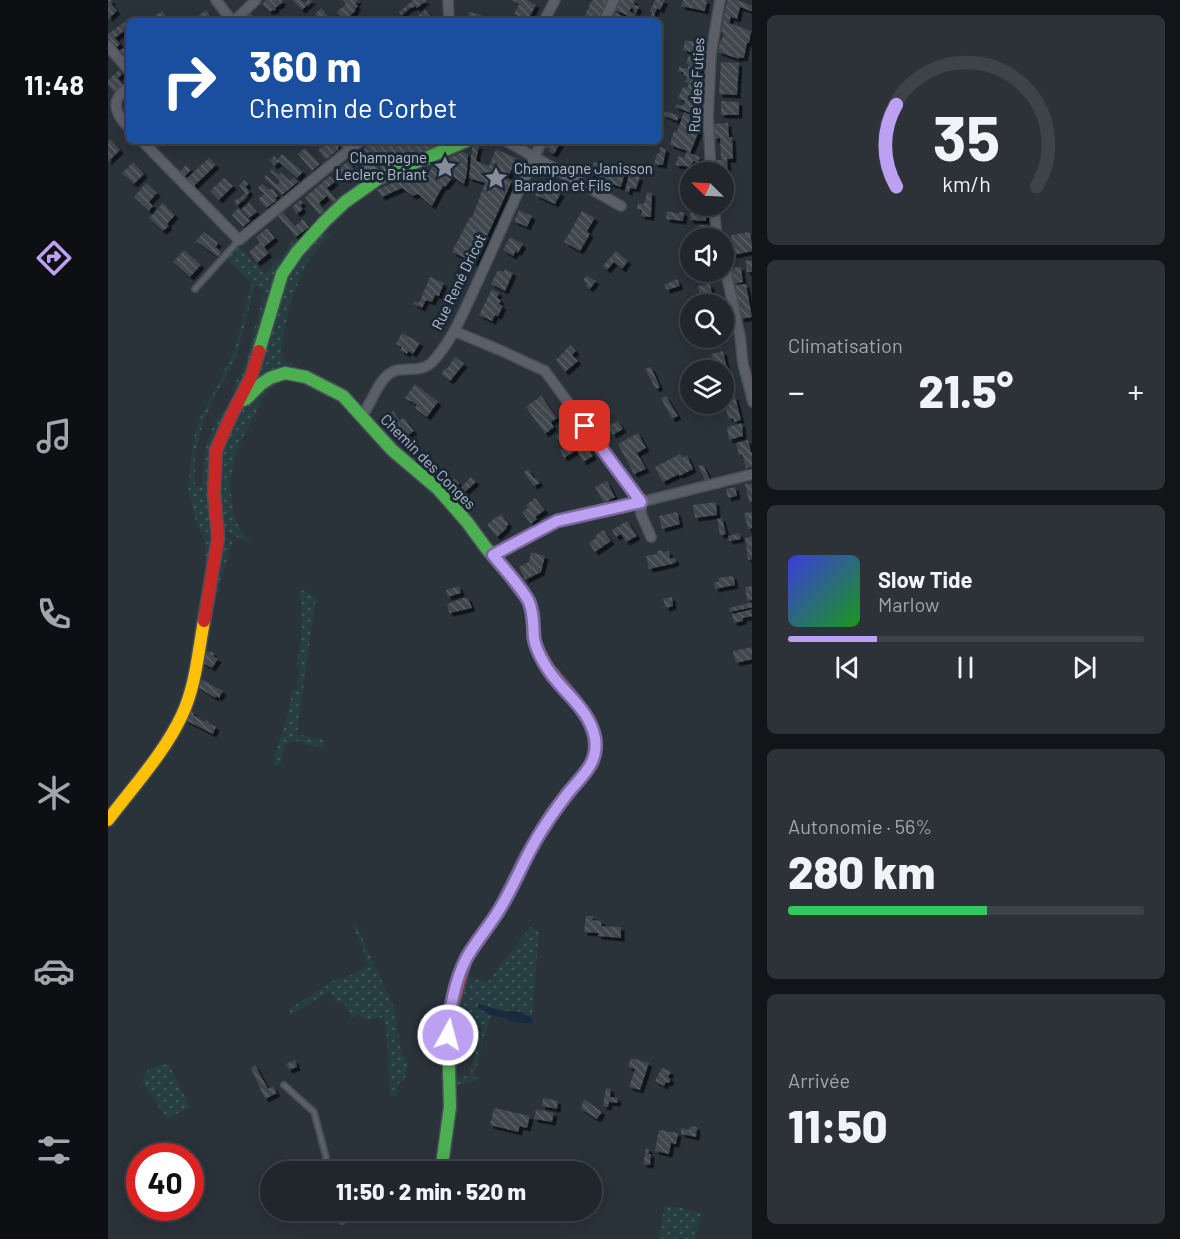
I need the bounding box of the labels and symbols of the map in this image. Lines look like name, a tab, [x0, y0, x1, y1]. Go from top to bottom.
street label: Rue des Futies	[685, 37, 707, 133]
place label: Champagne Leclerc Briant	[335, 148, 427, 183]
place icon: Champagne Leclerc Briant	[432, 154, 458, 180]
place label: Champagne Janisson Baradon et Fils	[514, 159, 653, 194]
north arrow	[680, 162, 734, 216]
place icon: Champagne Janisson Baradon et Fils	[483, 165, 509, 191]
street label: Rue René Dricot	[427, 231, 489, 332]
pin	[559, 400, 610, 451]
street label: Chemin des Conges	[377, 410, 480, 513]
position arrow	[416, 1003, 480, 1067]
speed limit sign: 40	[126, 1143, 204, 1221]

